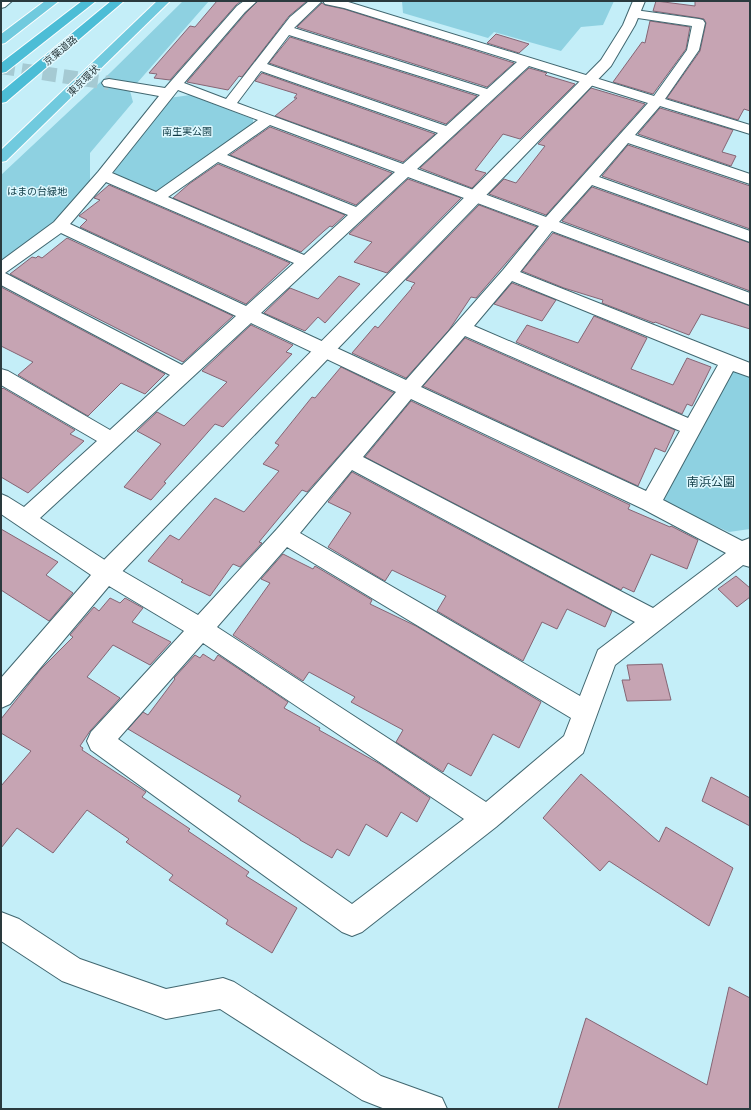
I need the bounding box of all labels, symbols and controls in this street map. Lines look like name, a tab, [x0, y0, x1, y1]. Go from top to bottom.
street label: 京葉道路	[41, 33, 79, 67]
street label: 東京環状	[65, 63, 102, 98]
park label: 南生実公園	[162, 126, 212, 137]
park label: はまの台緑地	[7, 186, 68, 197]
park label: 南浜公園	[687, 475, 735, 488]

